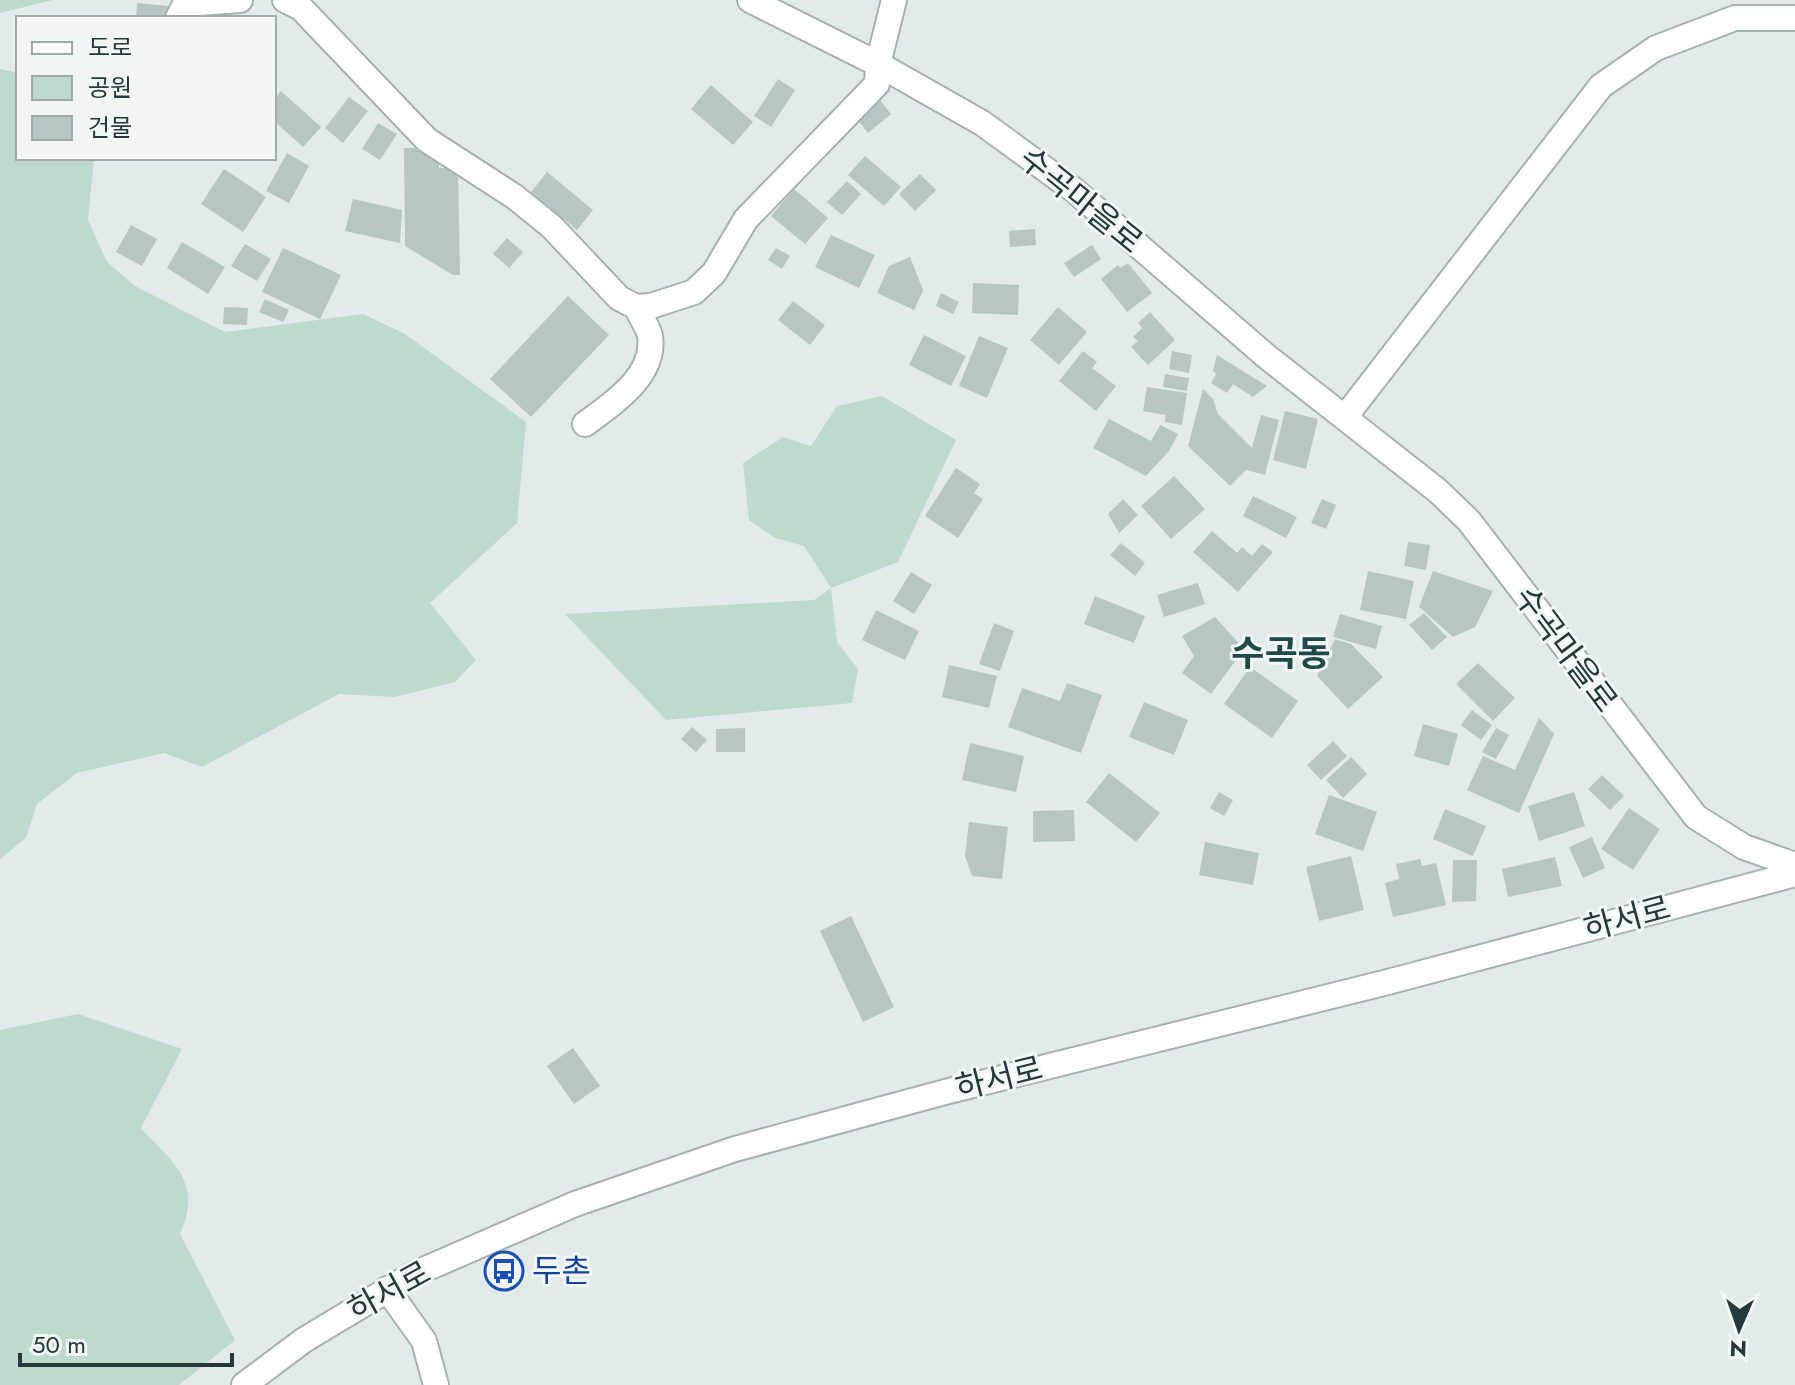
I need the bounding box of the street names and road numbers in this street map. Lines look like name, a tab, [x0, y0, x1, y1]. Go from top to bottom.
street label: 수곡마을로	[1009, 136, 1153, 264]
street label: 수곡마을로	[1503, 576, 1629, 722]
street label: 하서로	[1578, 884, 1676, 952]
street label: 하서로	[951, 1045, 1047, 1111]
street label: 하서로	[339, 1249, 439, 1333]

